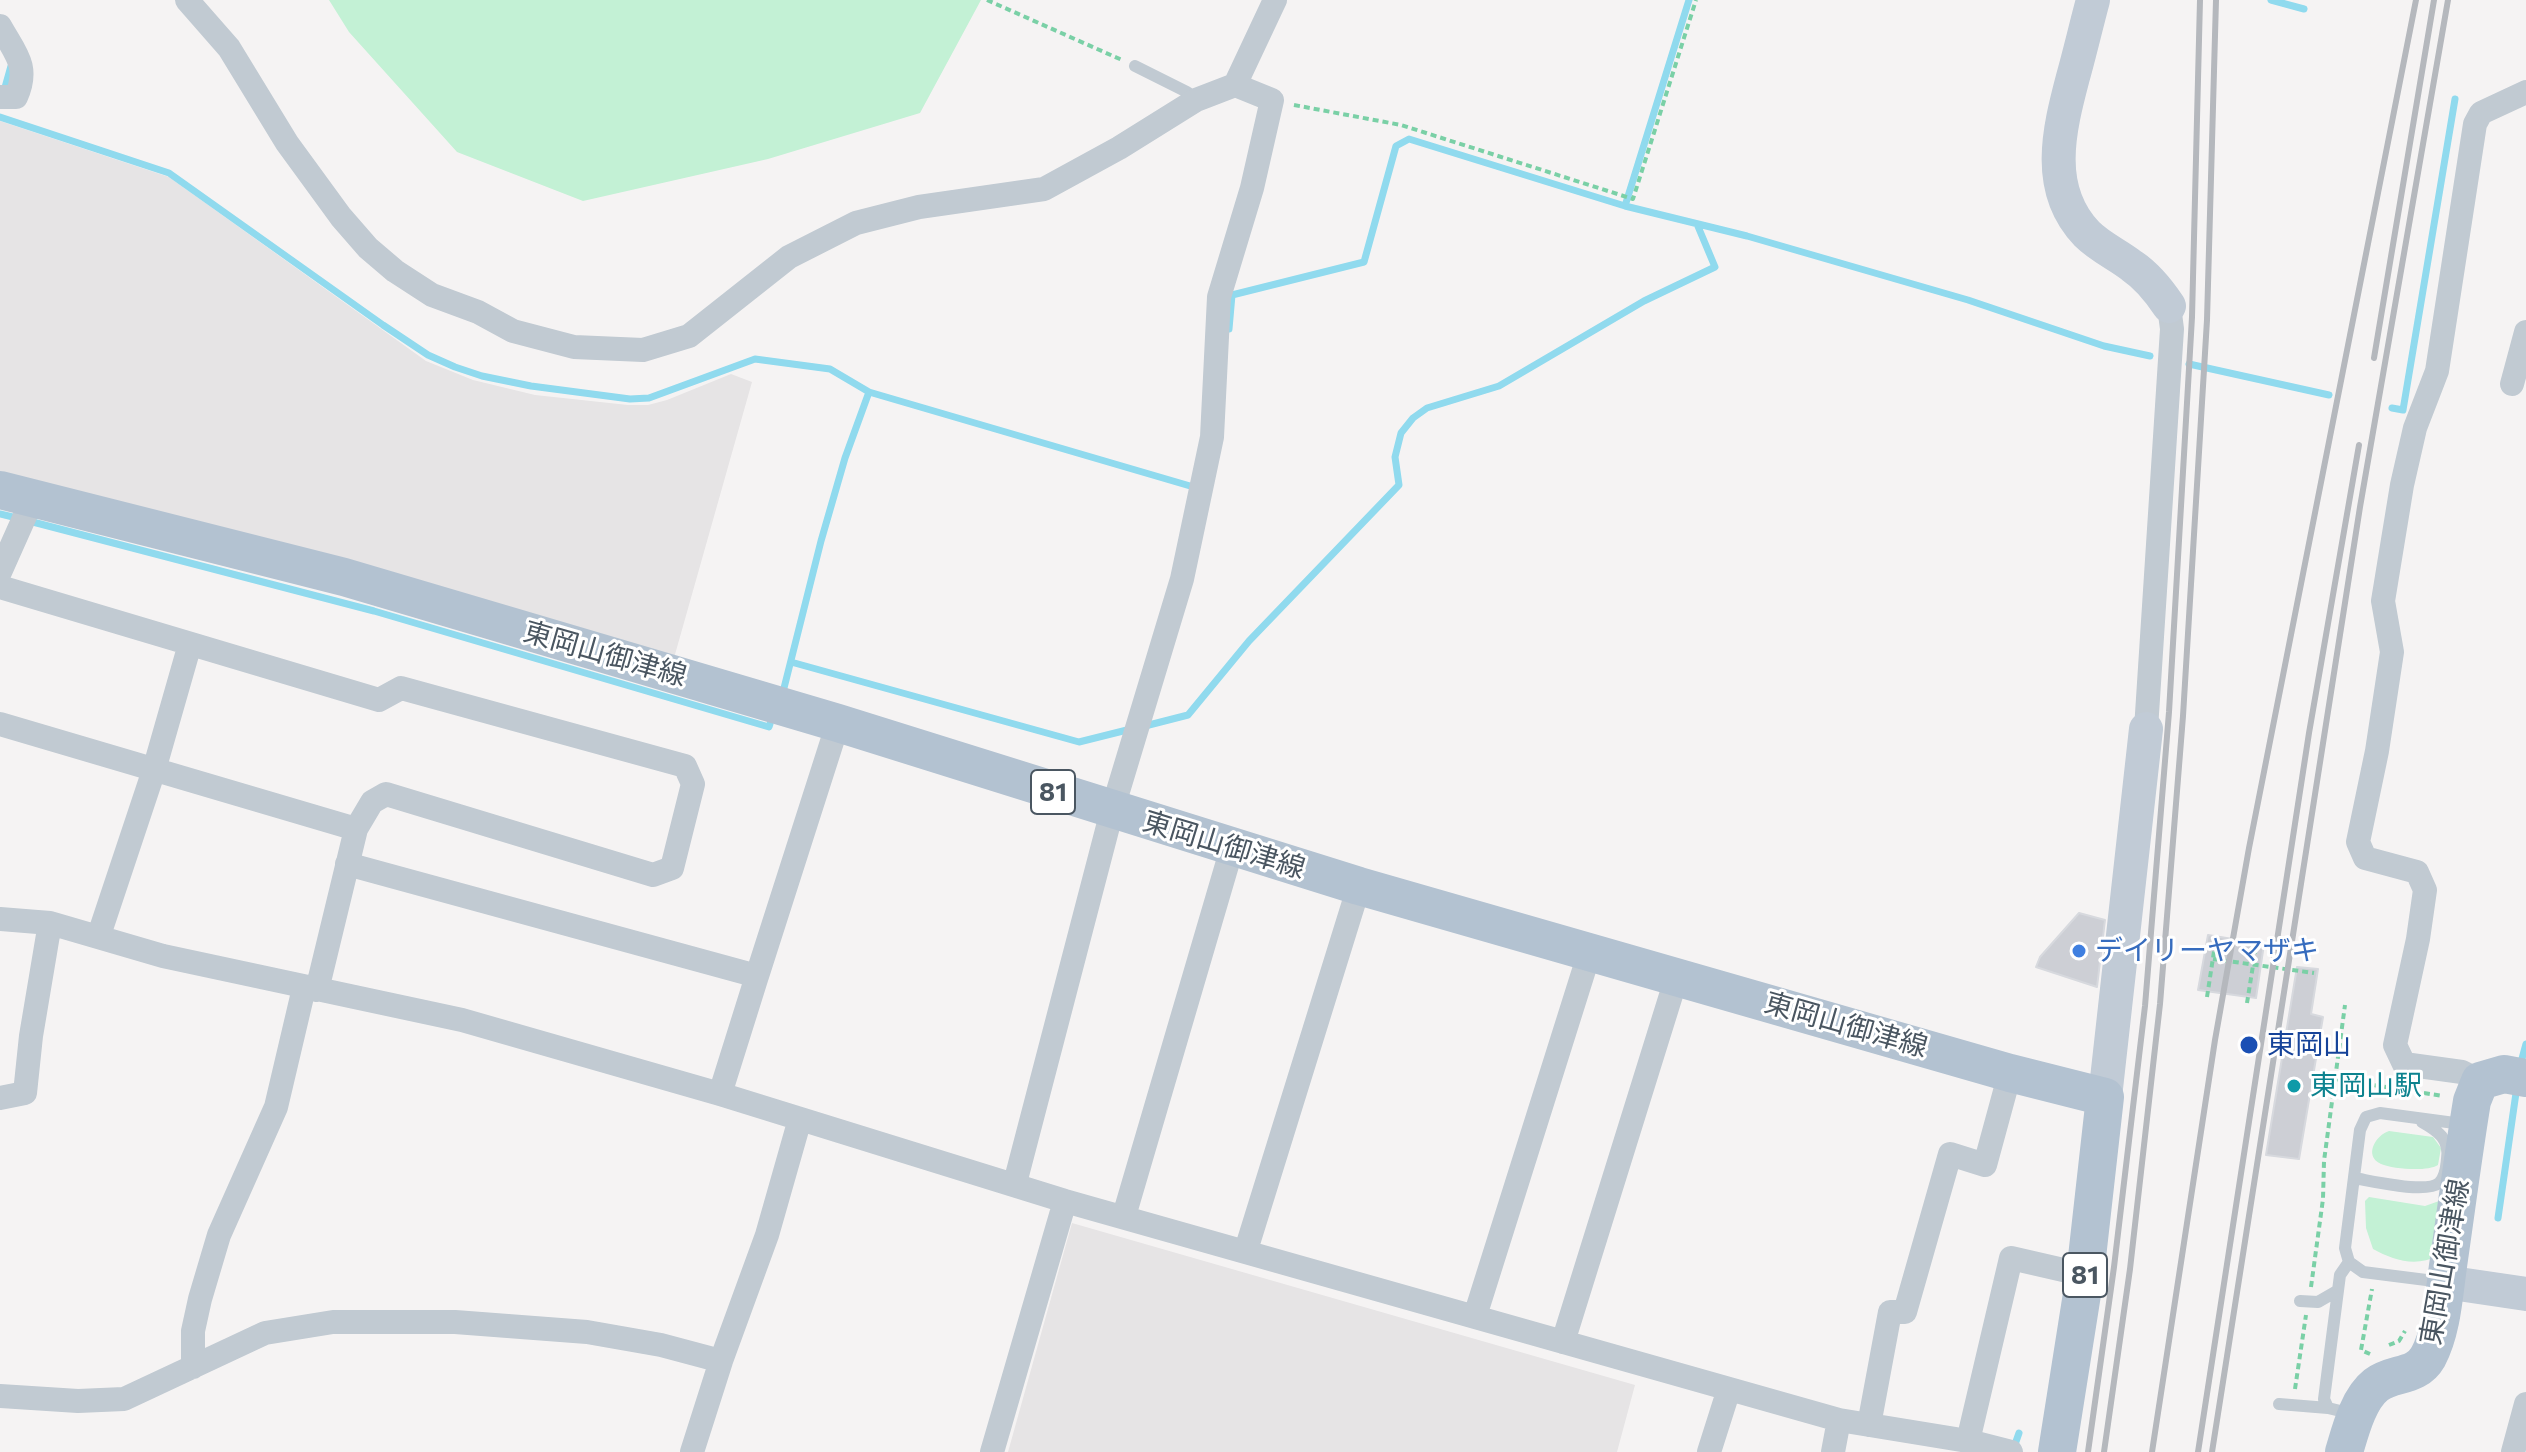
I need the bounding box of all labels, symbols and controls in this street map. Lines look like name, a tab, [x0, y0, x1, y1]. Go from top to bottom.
street label: 東岡山御津線	[520, 615, 690, 693]
road number: 81	[1031, 770, 1075, 814]
street label: 東岡山御津線	[1139, 804, 1309, 886]
place label: デイリーヤマザキ	[2095, 934, 2319, 968]
marker: デイリーヤマザキ	[2070, 942, 2088, 960]
street label: 東岡山御津線	[1761, 986, 1931, 1064]
place label: 東岡山	[2267, 1028, 2351, 1062]
marker: 東岡山	[2238, 1034, 2260, 1056]
place label: 東岡山駅	[2310, 1069, 2422, 1103]
marker: 東岡山駅	[2285, 1077, 2303, 1095]
street label: 東岡山御津線	[2414, 1176, 2476, 1348]
road number: 81	[2063, 1253, 2107, 1297]

